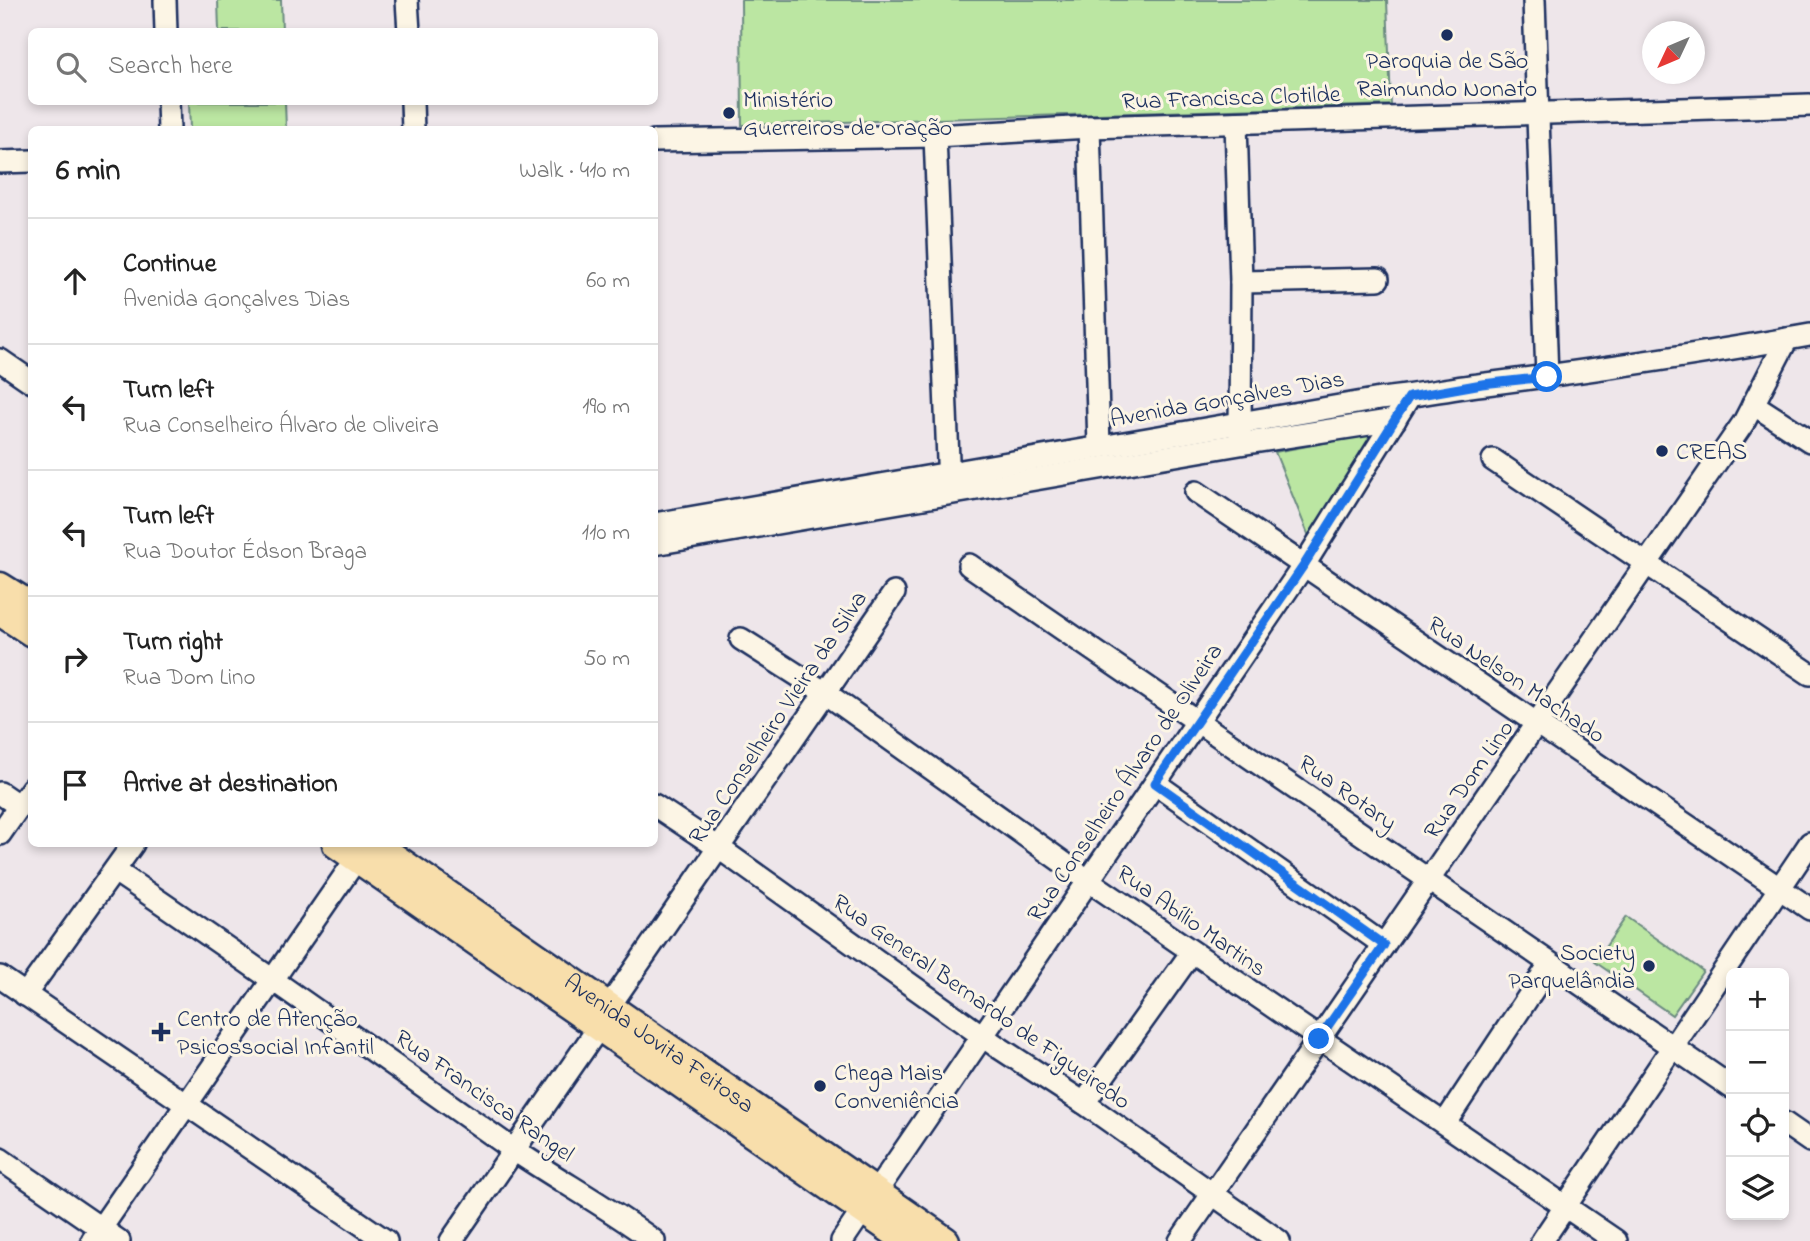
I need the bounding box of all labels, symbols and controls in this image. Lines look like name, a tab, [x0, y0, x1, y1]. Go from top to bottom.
north arrow	[1642, 21, 1705, 84]
marker: Paroquia de São Raimundo Nonato	[1439, 27, 1455, 43]
search box	[28, 28, 658, 105]
place label: Paroquia de São Raimundo Nonato	[1357, 45, 1537, 108]
icon: search	[52, 48, 90, 86]
text: Search here	[108, 48, 233, 86]
street label: Rua Francisca Clotilde	[1121, 78, 1341, 121]
place label: Ministério Guerreiros de Oração	[743, 84, 952, 147]
marker: Ministério Guerreiros de Oração	[721, 105, 737, 121]
text: 6 min	[56, 150, 120, 194]
text: Walk · 410 m	[519, 155, 630, 188]
text: Continue	[123, 246, 216, 284]
icon: ahead	[56, 262, 94, 300]
text: 60 m	[586, 265, 630, 298]
text: Avenida Gonçalves Dias	[123, 284, 350, 317]
route start	[1531, 361, 1562, 392]
street label: Avenida Gonçalves Dias	[1108, 363, 1347, 438]
text: Turn left	[123, 372, 214, 410]
icon: left	[56, 388, 94, 426]
text: 190 m	[582, 391, 630, 424]
text: Rua Conselheiro Álvaro de Oliveira	[123, 410, 439, 443]
place label: CREAS	[1676, 436, 1747, 471]
marker: CREAS	[1654, 443, 1670, 459]
text: Turn left	[123, 498, 214, 536]
icon: left	[56, 514, 94, 552]
text: 110 m	[582, 517, 630, 550]
text: Rua Doutor Édson Braga	[123, 536, 367, 569]
street label: Rua Conselheiro Vieira da Silva	[681, 584, 877, 852]
street label: Rua Nelson Machado	[1420, 608, 1612, 754]
text: Turn right	[123, 624, 223, 662]
street label: Rua Conselheiro Álvaro de Oliveira	[1019, 637, 1233, 930]
icon: right	[56, 640, 94, 678]
text: 50 m	[583, 643, 630, 676]
text: Rua Dom Lino	[123, 662, 255, 695]
street label: Rua Dom Lino	[1416, 714, 1524, 847]
street label: Rua Rotary	[1289, 747, 1403, 842]
icon: arrive	[56, 766, 94, 804]
text: Arrive at destination	[123, 766, 338, 804]
street label: Rua Abílio Martins	[1108, 857, 1273, 987]
street label: Rua General Bernardo de Figueiredo	[824, 886, 1137, 1120]
place label: Society Parquelândia	[1508, 937, 1635, 1000]
marker: Society Parquelândia	[1641, 958, 1657, 974]
street label: Avenida Jovita Feitosa	[556, 966, 761, 1123]
map controls	[1726, 968, 1789, 1220]
button: +	[1726, 968, 1789, 1031]
place label: Centro de Atenção Psicossocial Infantil	[177, 1003, 374, 1066]
marker: Centro de Atenção Psicossocial Infantil	[151, 1022, 171, 1042]
street label: Rua Francisca Rangel	[387, 1022, 581, 1172]
route end	[1303, 1023, 1334, 1054]
button: −	[1726, 1031, 1789, 1094]
place label: Chega Mais Conveniência	[834, 1057, 959, 1120]
marker: Chega Mais Conveniência	[812, 1078, 828, 1094]
button: locate	[1726, 1094, 1789, 1157]
button: layers	[1726, 1157, 1789, 1220]

